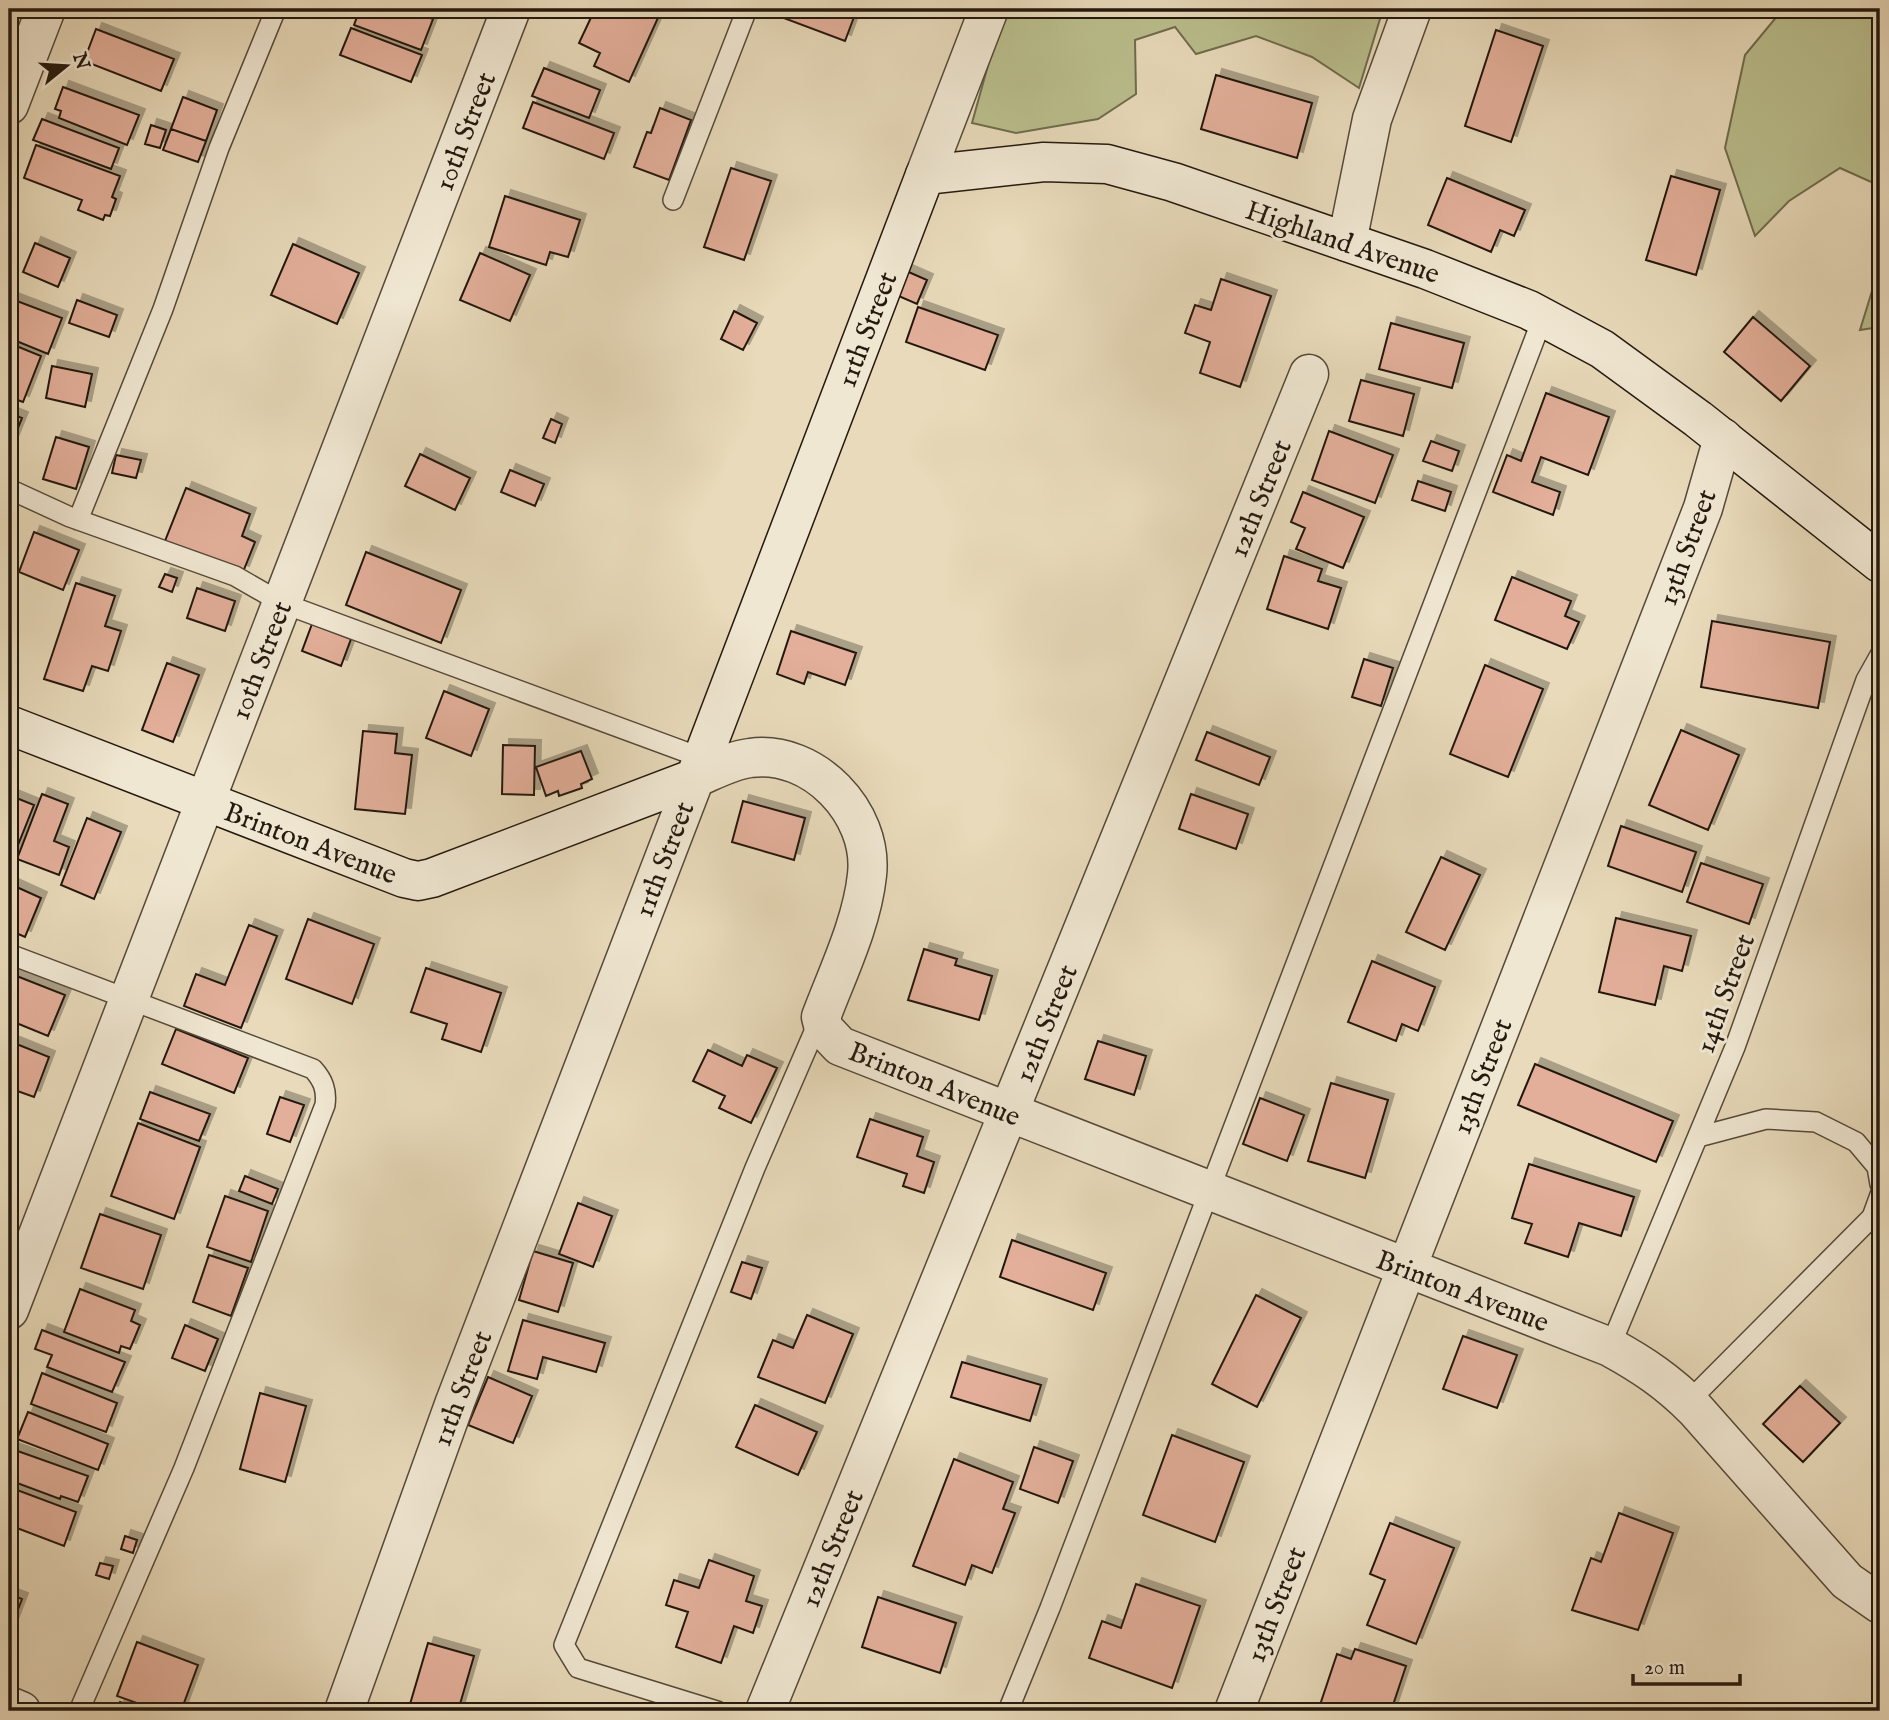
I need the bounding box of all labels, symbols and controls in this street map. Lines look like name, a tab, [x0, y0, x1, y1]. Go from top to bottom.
north arrow	[32, 32, 102, 102]
text: N	[66, 49, 94, 73]
street label: 10th Street	[428, 67, 505, 196]
street label: Highland Avenue	[1241, 194, 1444, 293]
street label: 11th Street	[830, 267, 906, 393]
street label: 12th Street	[1222, 435, 1301, 563]
street label: 13th Street	[1651, 485, 1726, 611]
street label: 10th Street	[224, 596, 301, 725]
street label: Brinton Avenue	[219, 795, 402, 893]
street label: 11th Street	[627, 797, 703, 923]
street label: 14th Street	[1689, 929, 1764, 1058]
street label: 12th Street	[1008, 960, 1087, 1088]
street label: 13th Street	[1445, 1014, 1522, 1140]
street label: Brinton Avenue	[843, 1035, 1025, 1136]
street label: Brinton Avenue	[1371, 1243, 1554, 1341]
street label: 11th Street	[425, 1326, 501, 1452]
street label: 12th Street	[794, 1485, 873, 1613]
street label: 13th Street	[1239, 1542, 1316, 1668]
scale bar	[1633, 1643, 1740, 1687]
text: 20 m	[1644, 1655, 1685, 1682]

